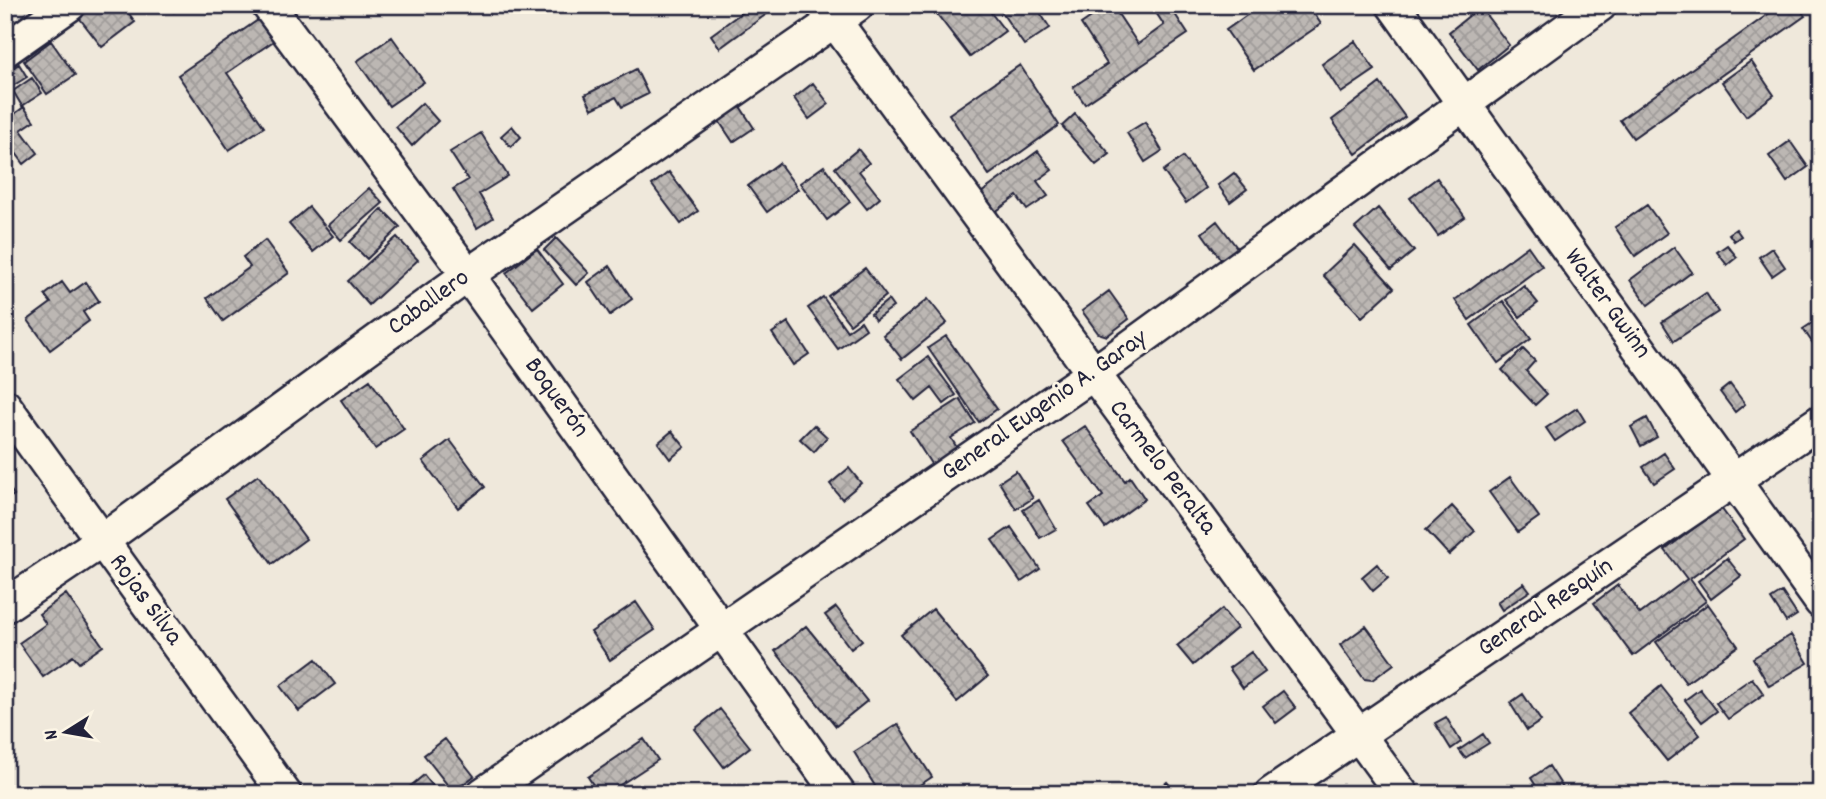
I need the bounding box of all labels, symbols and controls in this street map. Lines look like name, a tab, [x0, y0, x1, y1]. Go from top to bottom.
street label: Walter Gwinn	[1554, 241, 1660, 367]
street label: Caballero	[380, 261, 478, 345]
street label: General Eugenio A. Garay	[934, 321, 1156, 491]
street label: Boquerón	[514, 350, 598, 446]
street label: Carmelo Peralta	[1099, 393, 1226, 544]
street label: Rojas Silva	[99, 546, 191, 654]
street label: General Resquín	[1471, 549, 1621, 667]
north arrow	[32, 698, 102, 768]
text: N	[39, 727, 67, 742]

